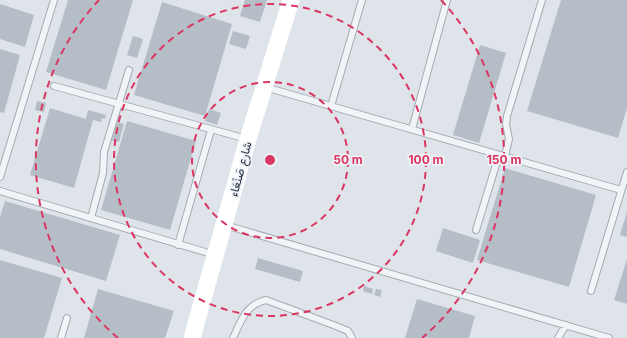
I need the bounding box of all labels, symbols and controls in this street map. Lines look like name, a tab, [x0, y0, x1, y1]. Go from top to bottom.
street label: شارع صَنْعَاء	[225, 140, 256, 199]
text: 50 m	[333, 152, 363, 167]
text: 100 m	[408, 152, 444, 167]
text: 150 m	[487, 152, 521, 167]
centre of rings	[263, 153, 277, 167]

